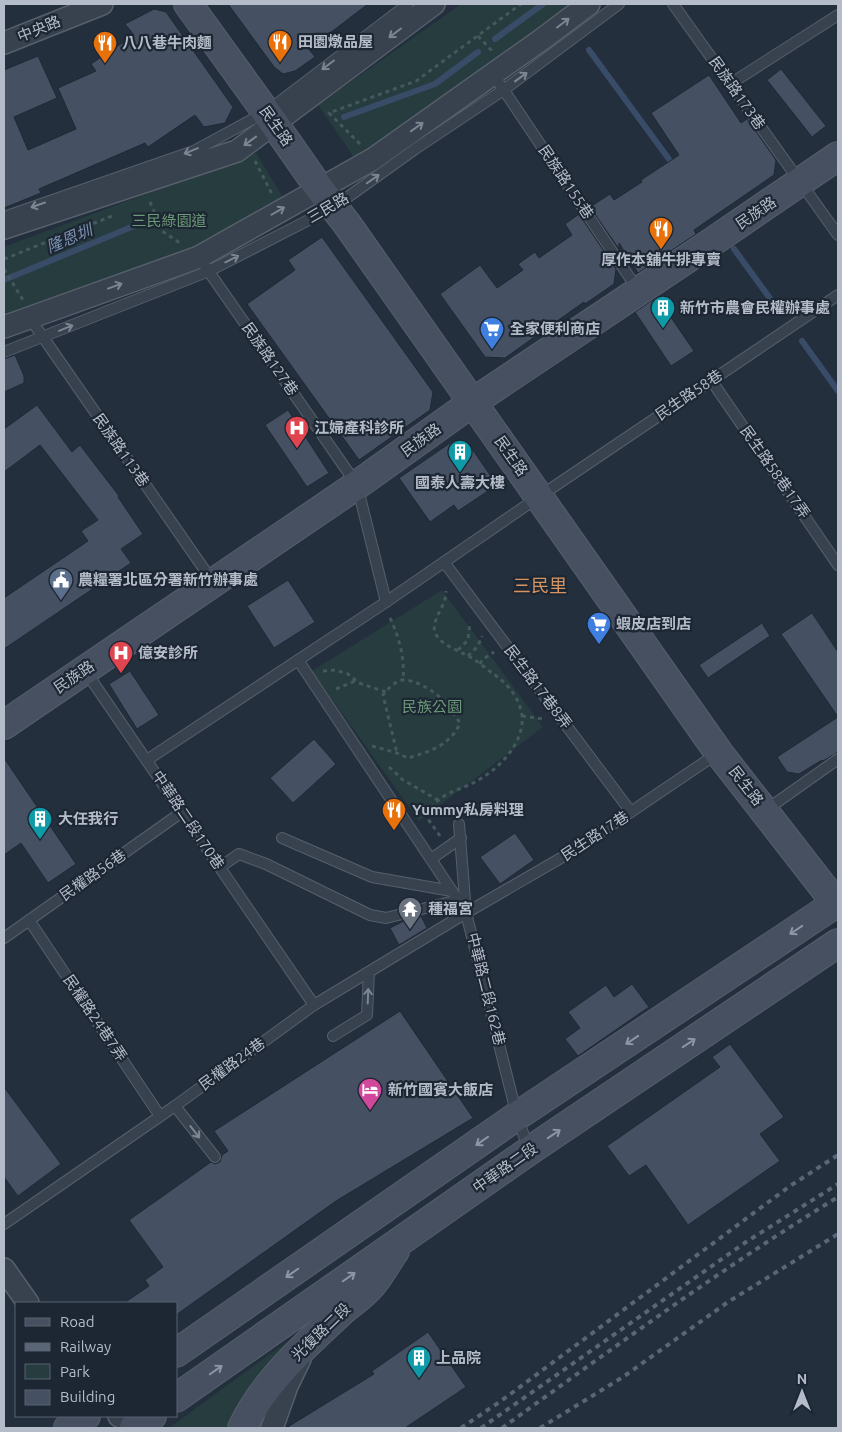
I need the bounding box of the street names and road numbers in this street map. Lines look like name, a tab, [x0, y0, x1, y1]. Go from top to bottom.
street label: 中央路	[15, 12, 63, 45]
street label: 民族路173巷	[706, 53, 769, 133]
street label: 民生路	[257, 102, 296, 149]
street label: 民族路155巷	[535, 142, 597, 222]
street label: 三民路	[304, 189, 351, 226]
street label: 民族路	[732, 193, 779, 232]
street label: 民族路127巷	[239, 319, 302, 399]
street label: 民生路58巷	[652, 366, 725, 423]
street label: 民族路113巷	[90, 410, 153, 490]
street label: 民族路	[398, 419, 444, 460]
street label: 民生路58巷17弄	[737, 422, 814, 521]
street label: 民生路	[492, 432, 531, 479]
street label: 民生路17巷8弄	[501, 641, 575, 732]
street label: 民族路	[50, 657, 97, 696]
street label: 民生路	[726, 763, 767, 809]
street label: 中華路二段170巷	[149, 767, 228, 872]
street label: 民生路17巷	[558, 808, 632, 864]
street label: 民權路56巷	[56, 846, 129, 904]
street label: 中華路二段162巷	[464, 931, 509, 1047]
street label: 民權路24巷7弄	[60, 971, 131, 1064]
street label: 民權路24巷	[196, 1034, 268, 1093]
street label: 中華路二段	[469, 1139, 540, 1196]
street label: 光復路二段	[288, 1299, 354, 1364]

